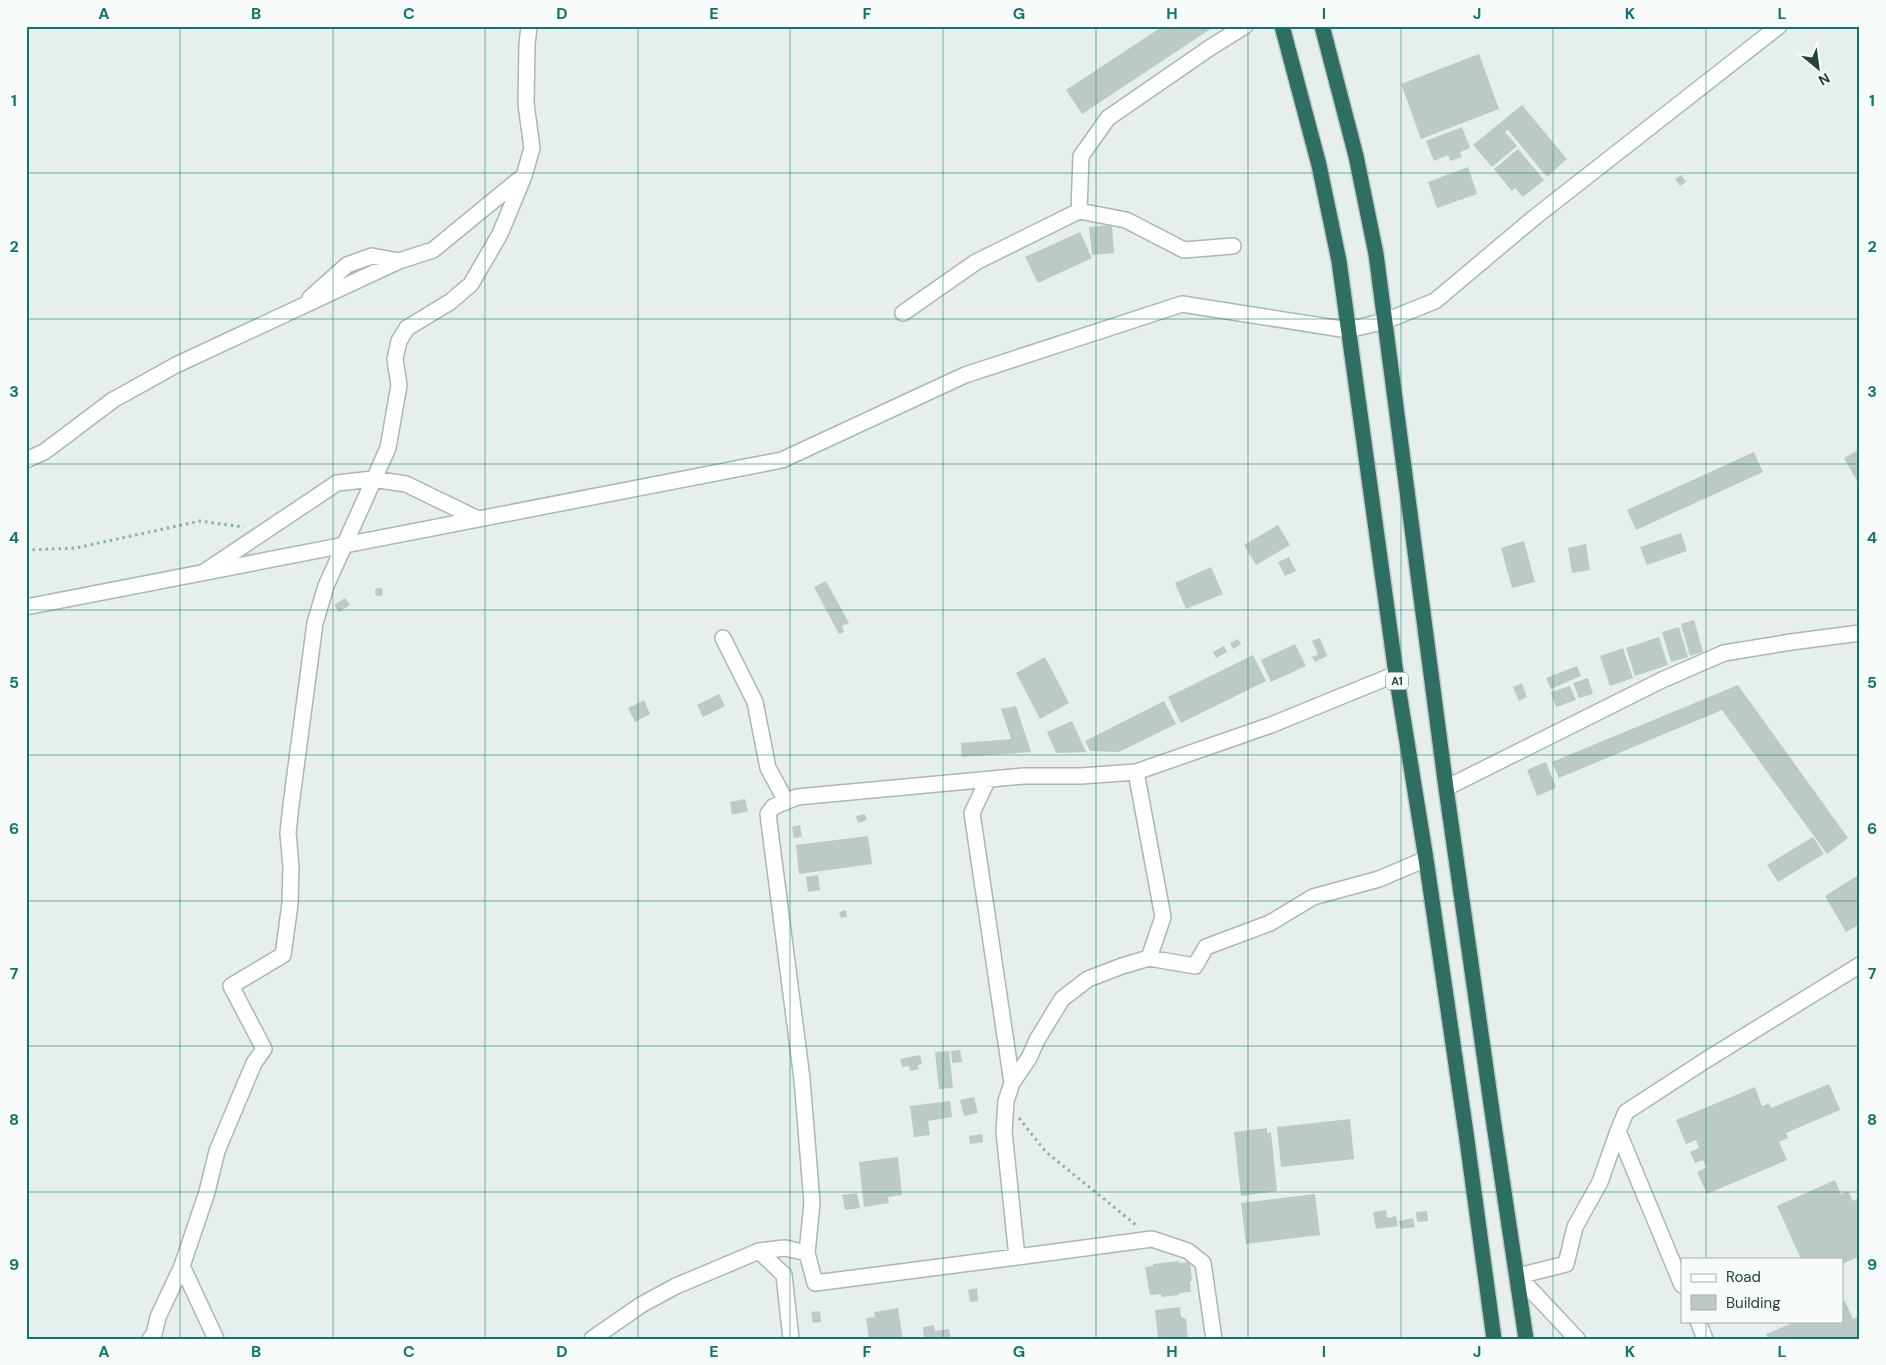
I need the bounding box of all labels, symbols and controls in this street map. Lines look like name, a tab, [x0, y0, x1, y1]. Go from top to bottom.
text: A	[98, 3, 110, 24]
text: B	[251, 3, 261, 24]
text: C	[403, 3, 415, 24]
text: D	[556, 3, 568, 24]
text: E	[709, 3, 719, 24]
text: F	[863, 3, 872, 24]
text: G	[1013, 3, 1025, 24]
text: H	[1166, 3, 1178, 24]
text: I	[1322, 3, 1326, 24]
text: J	[1473, 3, 1481, 24]
text: K	[1625, 3, 1636, 24]
text: L	[1778, 3, 1787, 24]
north arrow	[1794, 42, 1844, 92]
text: N	[1815, 69, 1833, 90]
text: 1	[11, 90, 17, 111]
text: 1	[1869, 90, 1875, 111]
text: 2	[9, 236, 19, 257]
text: 2	[1867, 236, 1877, 257]
text: 3	[9, 381, 19, 402]
text: 3	[1867, 381, 1877, 402]
text: 4	[9, 527, 19, 548]
text: 4	[1867, 527, 1877, 548]
text: 5	[9, 672, 19, 693]
road number: A1	[1386, 672, 1408, 689]
text: 5	[1867, 672, 1877, 693]
text: 6	[9, 818, 19, 839]
text: 6	[1867, 818, 1877, 839]
text: 7	[10, 963, 19, 984]
text: 7	[1868, 963, 1877, 984]
text: 8	[9, 1109, 19, 1130]
text: 8	[1867, 1109, 1877, 1130]
text: 9	[9, 1254, 19, 1275]
text: 9	[1867, 1254, 1877, 1275]
legend	[1681, 1258, 1844, 1322]
text: Road	[1726, 1267, 1761, 1287]
text: Building	[1726, 1293, 1781, 1313]
text: A	[98, 1341, 110, 1362]
text: B	[251, 1341, 261, 1362]
text: C	[403, 1341, 415, 1362]
text: D	[556, 1341, 568, 1362]
text: E	[709, 1341, 719, 1362]
text: F	[863, 1341, 872, 1362]
text: G	[1013, 1341, 1025, 1362]
text: H	[1166, 1341, 1178, 1362]
text: I	[1322, 1341, 1326, 1362]
text: J	[1473, 1341, 1481, 1362]
text: K	[1625, 1341, 1636, 1362]
text: L	[1778, 1341, 1787, 1362]

